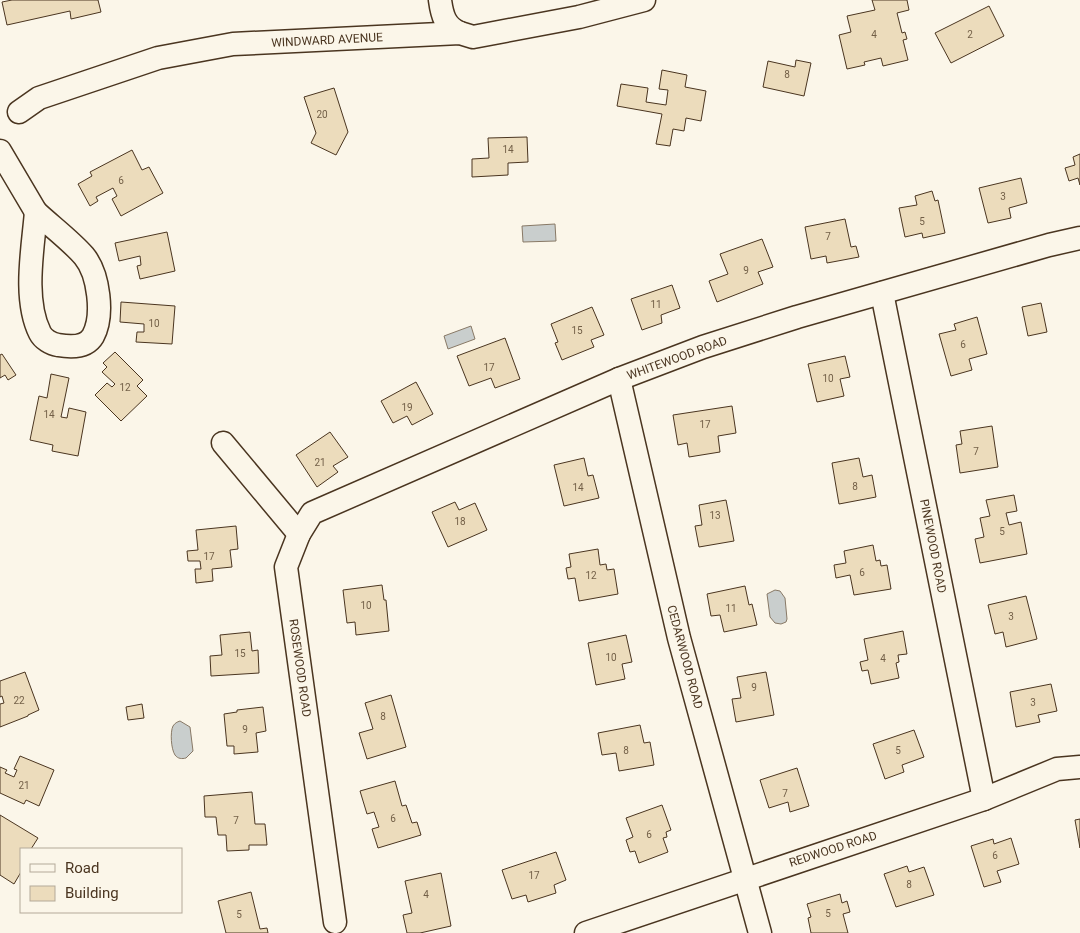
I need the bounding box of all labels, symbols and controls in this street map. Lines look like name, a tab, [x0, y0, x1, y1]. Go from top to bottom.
house number: 4	[871, 29, 877, 40]
house number: 2	[967, 29, 973, 40]
street label: WINDWARD AVENUE	[271, 30, 383, 50]
house number: 8	[784, 69, 790, 80]
house number: 20	[316, 109, 328, 120]
house number: 14	[502, 144, 514, 155]
house number: 6	[118, 175, 124, 186]
house number: 3	[1000, 191, 1006, 202]
house number: 5	[919, 216, 925, 227]
house number: 7	[825, 231, 831, 242]
house number: 9	[743, 265, 749, 276]
house number: 11	[650, 299, 662, 310]
house number: 10	[148, 318, 160, 329]
house number: 15	[571, 325, 583, 336]
street label: WHITEWOOD ROAD	[625, 333, 729, 383]
house number: 6	[960, 339, 966, 350]
house number: 17	[483, 362, 495, 373]
house number: 10	[822, 373, 834, 384]
house number: 12	[119, 382, 131, 393]
house number: 19	[401, 402, 413, 413]
house number: 14	[43, 409, 55, 420]
house number: 17	[699, 419, 711, 430]
house number: 7	[973, 446, 979, 457]
house number: 21	[314, 457, 326, 468]
house number: 8	[852, 481, 858, 492]
house number: 14	[572, 482, 584, 493]
street label: PINEWOOD ROAD	[917, 498, 949, 594]
house number: 13	[709, 510, 721, 521]
house number: 18	[454, 516, 466, 527]
house number: 5	[999, 526, 1005, 537]
house number: 17	[203, 551, 215, 562]
house number: 6	[859, 567, 865, 578]
house number: 12	[585, 570, 597, 581]
house number: 10	[360, 600, 372, 611]
house number: 11	[725, 603, 737, 614]
street label: CEDARWOOD ROAD	[664, 604, 706, 711]
house number: 3	[1008, 611, 1014, 622]
street label: ROSEWOOD ROAD	[286, 618, 314, 718]
house number: 15	[234, 648, 246, 659]
house number: 10	[605, 652, 617, 663]
house number: 4	[880, 653, 886, 664]
house number: 9	[751, 682, 757, 693]
house number: 22	[13, 695, 25, 706]
house number: 3	[1030, 697, 1036, 708]
house number: 8	[380, 711, 386, 722]
house number: 9	[242, 724, 248, 735]
house number: 8	[623, 745, 629, 756]
house number: 5	[895, 745, 901, 756]
house number: 21	[18, 780, 30, 791]
house number: 7	[782, 788, 788, 799]
house number: 6	[390, 813, 396, 824]
house number: 7	[233, 815, 239, 826]
street label: REDWOOD ROAD	[787, 828, 879, 870]
house number: 6	[646, 829, 652, 840]
legend	[20, 848, 182, 913]
house number: 6	[992, 850, 998, 861]
text: Road	[65, 859, 99, 877]
house number: 17	[528, 870, 540, 881]
house number: 8	[906, 879, 912, 890]
text: Building	[65, 884, 119, 902]
house number: 4	[423, 889, 429, 900]
house number: 5	[825, 908, 831, 919]
house number: 5	[236, 909, 242, 920]

